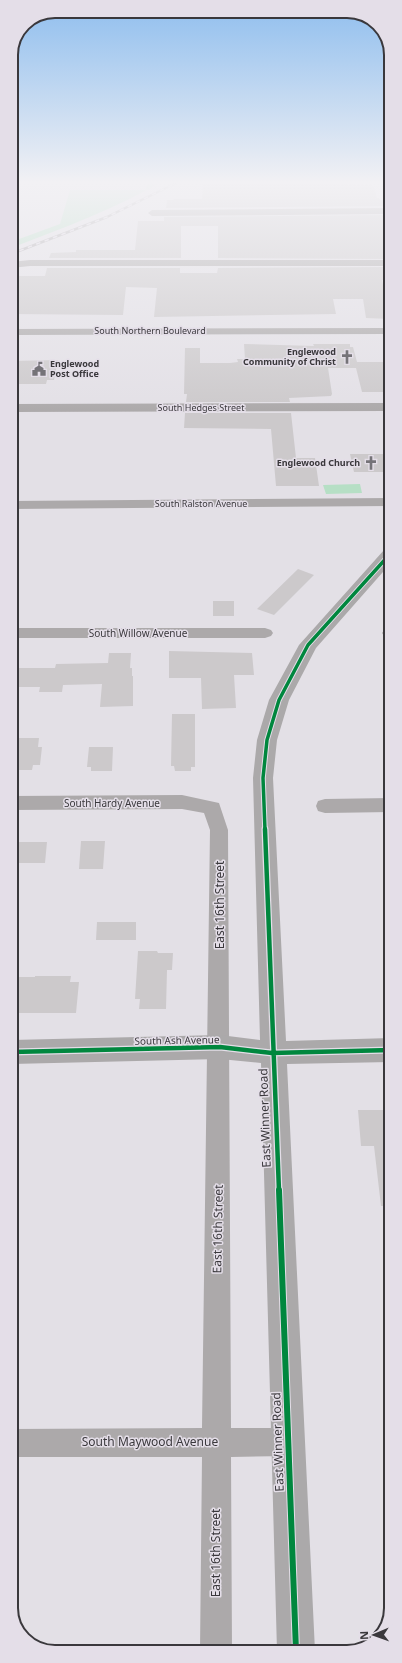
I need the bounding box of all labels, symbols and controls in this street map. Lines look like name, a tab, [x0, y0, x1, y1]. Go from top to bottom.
street label: South Northern Boulevard	[94, 324, 206, 337]
place label: Englewood Community of Christ	[243, 345, 336, 368]
church icon: Englewood Community of Christ	[339, 349, 355, 365]
place label: Englewood Post Office	[50, 357, 99, 380]
public building icon: Englewood Post Office	[31, 361, 47, 377]
street label: South Hedges Street	[158, 401, 245, 414]
church icon: Englewood Church	[363, 455, 379, 471]
place label: Englewood Church	[277, 456, 360, 469]
street label: South Ralston Avenue	[155, 497, 247, 510]
street label: South Willow Avenue	[89, 626, 188, 640]
street label: South Hardy Avenue	[64, 796, 160, 810]
street label: East 16th Street	[211, 860, 228, 949]
street label: South Ash Avenue	[134, 1032, 220, 1048]
street label: East Winner Road	[254, 1068, 275, 1168]
street label: East 16th Street	[208, 1184, 227, 1273]
street label: East Winner Road	[267, 1392, 288, 1492]
street label: South Maywood Avenue	[82, 1433, 218, 1450]
street label: East 16th Street	[207, 1508, 224, 1597]
north arrow	[354, 1615, 394, 1655]
text: N	[356, 1631, 371, 1640]

